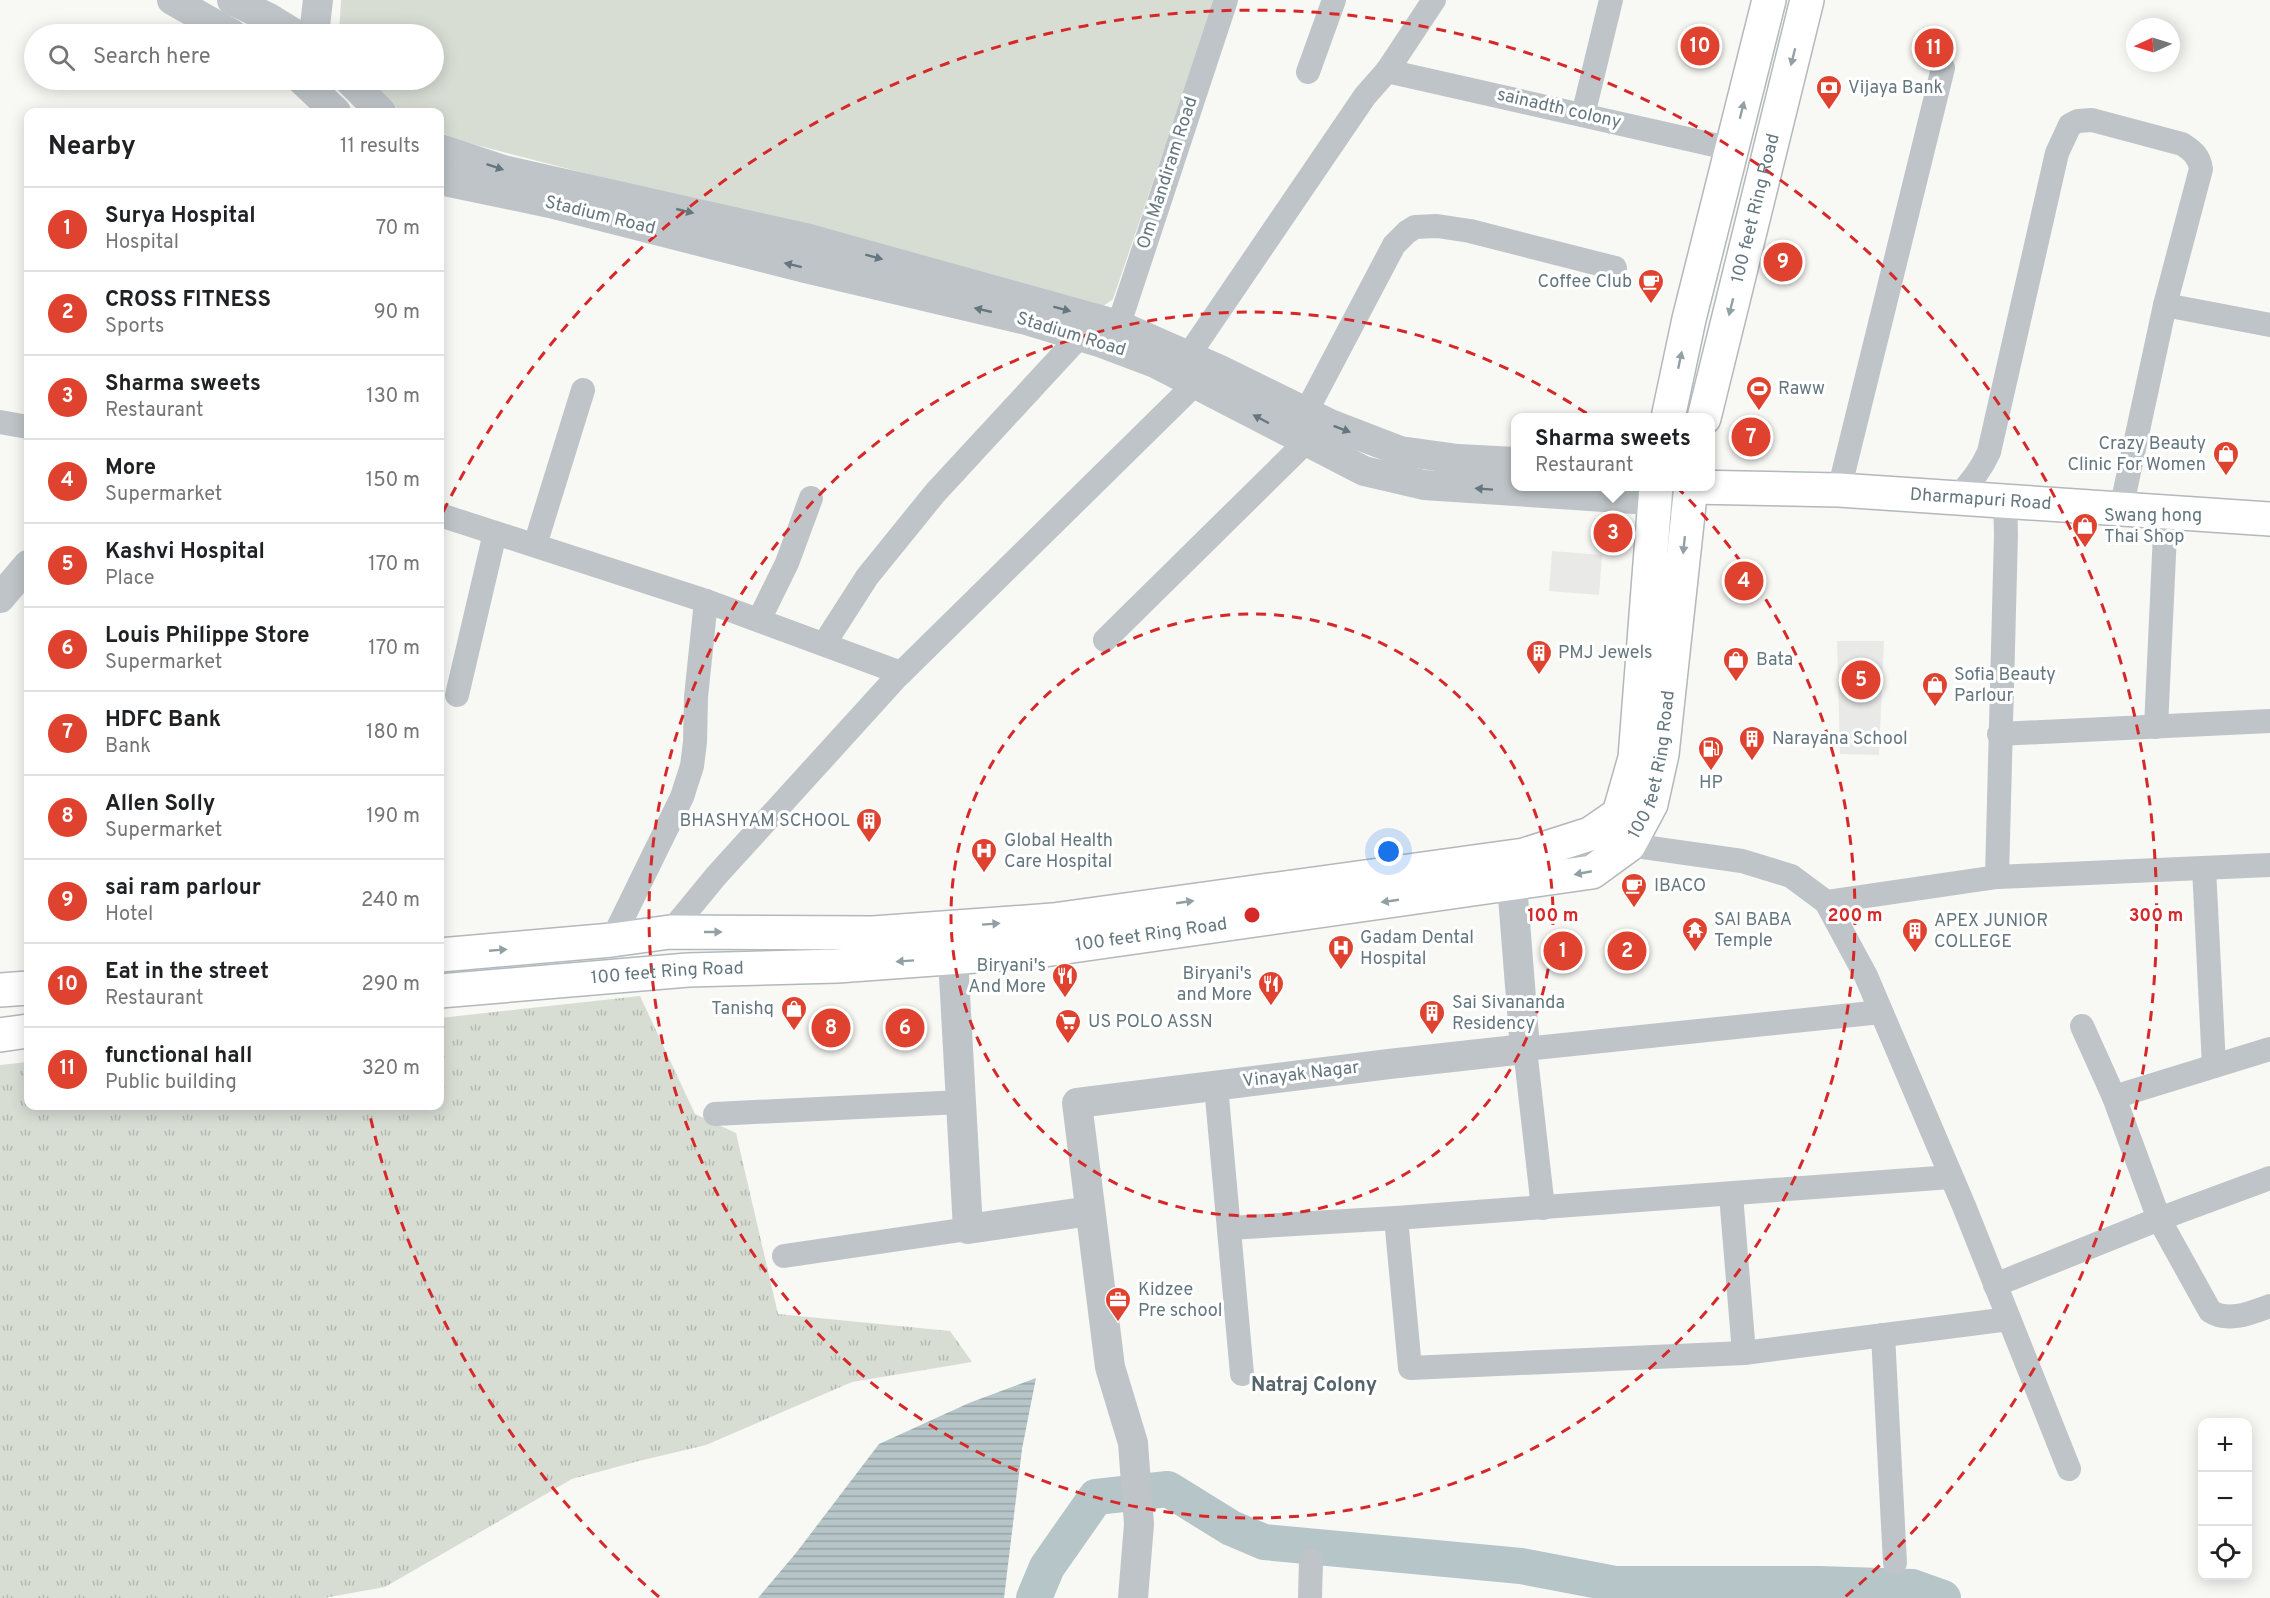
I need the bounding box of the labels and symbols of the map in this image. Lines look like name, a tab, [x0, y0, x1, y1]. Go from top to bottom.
north arrow	[2126, 18, 2180, 72]
pin: 10	[1680, 24, 1720, 68]
pin: 11	[1914, 26, 1954, 70]
one-way arrow	[1788, 48, 1798, 66]
bank icon: Vijaya Bank	[1814, 73, 1844, 111]
place label: Vijaya Bank	[1848, 77, 1943, 100]
street label: sainadth colony	[1495, 84, 1623, 134]
street label: Om Mandiram Road	[1133, 94, 1203, 252]
one-way arrow	[1737, 101, 1747, 119]
street label: 100 feet Ring Road	[1726, 131, 1785, 285]
one-way arrow	[486, 163, 504, 172]
street label: Stadium Road	[542, 191, 658, 241]
one-way arrow	[676, 207, 695, 216]
pin: 9	[1764, 240, 1802, 284]
one-way arrow	[865, 253, 883, 262]
one-way arrow	[784, 259, 803, 269]
cafe icon: Coffee Club	[1636, 267, 1666, 305]
place label: Coffee Club	[1538, 271, 1632, 294]
one-way arrow	[1726, 298, 1736, 316]
one-way arrow	[973, 305, 992, 314]
one-way arrow	[1053, 305, 1071, 314]
street label: Stadium Road	[1014, 307, 1128, 363]
one-way arrow	[1676, 351, 1685, 370]
sports icon: Raww	[1744, 374, 1774, 412]
place label: Raww	[1778, 378, 1825, 401]
one-way arrow	[1252, 414, 1269, 424]
pin: 7	[1732, 414, 1770, 460]
one-way arrow	[1333, 425, 1351, 434]
place label: Crazy Beauty Clinic For Women	[2067, 433, 2206, 477]
shop icon: Crazy Beauty Clinic For Women	[2211, 439, 2241, 477]
street label: Dharmapuri Road	[1909, 483, 2052, 516]
one-way arrow	[1474, 484, 1493, 494]
place label: Swang hong Thai Shop	[2104, 505, 2202, 549]
pin: 3	[1594, 510, 1632, 556]
shop icon: Swang hong Thai Shop	[2070, 511, 2100, 549]
one-way arrow	[1679, 535, 1689, 554]
pin: 4	[1724, 558, 1764, 604]
building icon: PMJ Jewels	[1524, 638, 1554, 676]
place label: PMJ Jewels	[1558, 642, 1653, 665]
shop icon: Bata	[1721, 645, 1751, 683]
place label: Bata	[1756, 649, 1793, 672]
pin: 5	[1842, 658, 1880, 702]
place label: Sofia Beauty Parlour	[1954, 664, 2056, 708]
shop icon: Sofia Beauty Parlour	[1920, 670, 1950, 708]
street label: 100 feet Ring Road	[1623, 689, 1680, 843]
building icon: Narayana School	[1737, 724, 1767, 762]
place label: Narayana School	[1772, 728, 1908, 751]
fuel station icon: HP	[1696, 734, 1726, 772]
place label: HP	[1699, 772, 1723, 795]
building icon: BHASHYAM SCHOOL	[854, 806, 884, 844]
place label: BHASHYAM SCHOOL	[680, 810, 850, 833]
place label: Global Health Care Hospital	[1004, 830, 1113, 874]
hospital icon: Global Health Care Hospital	[969, 836, 999, 874]
your location	[1374, 837, 1403, 866]
one-way arrow	[1573, 869, 1592, 878]
cafe icon: IBACO	[1619, 871, 1649, 909]
place label: IBACO	[1654, 875, 1706, 898]
one-way arrow	[1381, 896, 1400, 905]
one-way arrow	[1176, 897, 1195, 906]
centre of rings	[1242, 905, 1262, 925]
text: 100 m	[1527, 905, 1579, 928]
text: 200 m	[1827, 905, 1883, 928]
text: 300 m	[2129, 905, 2183, 928]
place label: SAI BABA Temple	[1714, 909, 1792, 953]
place label: APEX JUNIOR COLLEGE	[1934, 910, 2048, 954]
street label: 100 feet Ring Road	[1074, 913, 1229, 957]
temple icon: SAI BABA Temple	[1680, 915, 1710, 953]
building icon: APEX JUNIOR COLLEGE	[1900, 916, 1930, 954]
one-way arrow	[982, 920, 1001, 929]
one-way arrow	[703, 927, 722, 937]
place label: Gadam Dental Hospital	[1360, 927, 1474, 971]
pin: 1	[1544, 928, 1582, 974]
pin: 2	[1608, 928, 1646, 974]
hospital icon: Gadam Dental Hospital	[1326, 933, 1356, 971]
one-way arrow	[488, 945, 507, 955]
place label: Biryani's And More	[968, 955, 1046, 999]
one-way arrow	[896, 956, 915, 966]
street label: 100 feet Ring Road	[590, 957, 744, 990]
restaurant icon: Biryani's And More	[1050, 961, 1080, 999]
place label: Biryani's and More	[1177, 963, 1252, 1007]
restaurant icon: Biryani's and More	[1256, 969, 1286, 1007]
place label: Sai Sivananda Residency	[1452, 992, 1565, 1036]
shop icon: Tanishq	[779, 994, 809, 1032]
place label: Tanishq	[711, 998, 774, 1021]
building icon: Sai Sivananda Residency	[1417, 998, 1447, 1036]
pin: 8	[812, 1006, 850, 1050]
pin: 6	[886, 1006, 924, 1050]
supermarket icon: US POLO ASSN	[1053, 1007, 1083, 1045]
place label: US POLO ASSN	[1088, 1011, 1213, 1034]
street label: Vinayak Nagar	[1241, 1056, 1361, 1094]
place label: Kidzee Pre school	[1138, 1279, 1223, 1323]
office icon: Kidzee Pre school	[1103, 1285, 1133, 1323]
district label: Natraj Colony	[1251, 1373, 1377, 1399]

